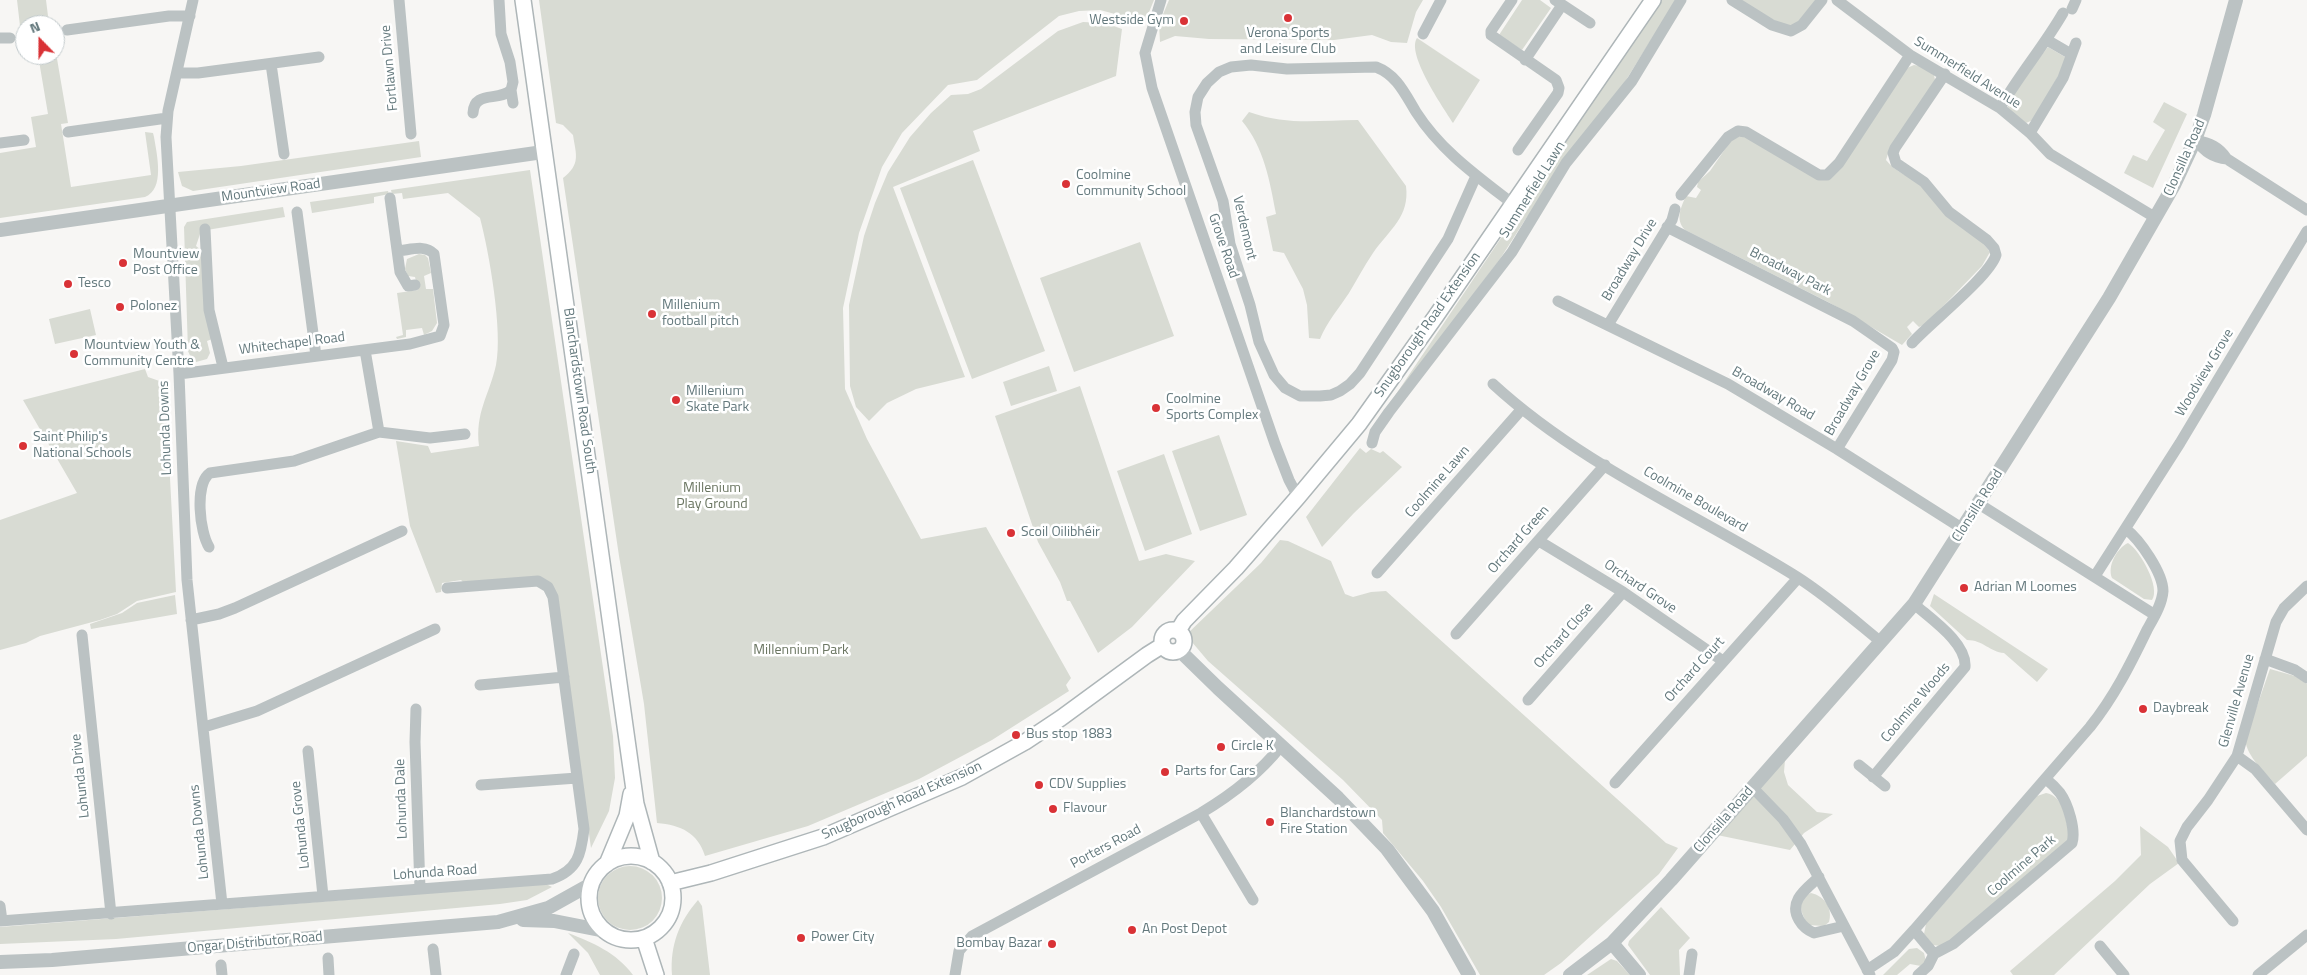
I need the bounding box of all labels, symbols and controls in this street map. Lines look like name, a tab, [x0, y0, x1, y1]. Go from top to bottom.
marker: Verona Sports and Leisure Club	[1282, 12, 1294, 24]
place label: Westside Gym	[1089, 13, 1174, 29]
north arrow	[15, 15, 65, 65]
text: N	[26, 15, 43, 38]
marker: Westside Gym	[1178, 15, 1190, 27]
street label: Fortlawn Drive	[378, 24, 402, 112]
place label: Verona Sports and Leisure Club	[1240, 26, 1336, 58]
street label: Summerfield Avenue	[1911, 33, 2023, 113]
street label: Clonsilla Road	[2161, 117, 2209, 199]
street label: Summerfield Lawn	[1497, 139, 1569, 241]
place label: Coolmine Community School	[1076, 168, 1186, 200]
street label: Mountview Road	[220, 176, 322, 206]
marker: Coolmine Community School	[1060, 178, 1072, 190]
street label: Verdemont	[1228, 194, 1260, 262]
street label: Grove Road	[1204, 211, 1242, 281]
street label: Broadway Drive	[1599, 216, 1661, 304]
street label: Broadway Park	[1746, 244, 1834, 300]
place label: Mountview Post Office	[133, 247, 199, 280]
street label: Snugborough Road Extension	[1371, 249, 1485, 401]
marker: Mountview Post Office	[117, 257, 129, 269]
place label: Tesco	[78, 276, 111, 292]
marker: Tesco	[62, 278, 74, 290]
place label: Millenium football pitch	[662, 298, 739, 331]
place label: Polonez	[130, 299, 177, 315]
marker: Polonez	[114, 301, 126, 313]
street label: Blanchardstown Road South	[559, 307, 599, 475]
marker: Millenium football pitch	[646, 308, 658, 320]
street label: Woodview Grove	[2172, 326, 2238, 420]
street label: Whitechapel Road	[238, 329, 346, 359]
place label: Mountview Youth & Community Centre	[84, 338, 200, 371]
street label: Broadway Grove	[1822, 347, 1884, 439]
marker: Mountview Youth & Community Centre	[68, 348, 80, 360]
street label: Broadway Road	[1729, 364, 1817, 424]
street label: Lohunda Downs	[156, 380, 176, 476]
place label: Millenium Skate Park	[686, 384, 749, 417]
place label: Coolmine Sports Complex	[1166, 392, 1258, 424]
marker: Millenium Skate Park	[670, 394, 682, 406]
marker: Coolmine Sports Complex	[1150, 402, 1162, 414]
place label: Saint Philip's National Schools	[33, 430, 131, 462]
marker: Saint Philip's National Schools	[17, 440, 29, 452]
street label: Coolmine Lawn	[1402, 443, 1474, 521]
street label: Coolmine Boulevard	[1640, 463, 1750, 537]
street label: Clonsilla Road	[1949, 467, 2007, 545]
park label: Millenium Play Ground	[676, 481, 748, 514]
street label: Orchard Green	[1485, 503, 1553, 577]
place label: Scoil Oilibhéir	[1021, 525, 1100, 541]
marker: Scoil Oilibhéir	[1005, 527, 1017, 539]
street label: Orchard Grove	[1600, 557, 1680, 617]
place label: Adrian M Loomes	[1974, 580, 2077, 596]
marker: Adrian M Loomes	[1958, 582, 1970, 594]
street label: Orchard Close	[1531, 600, 1597, 672]
street label: Orchard Court	[1661, 634, 1729, 706]
park label: Millennium Park	[753, 643, 849, 659]
street label: Glenville Avenue	[2216, 652, 2258, 750]
street label: Coolmine Woods	[1878, 660, 1954, 746]
place label: Daybreak	[2153, 701, 2209, 717]
marker: Daybreak	[2137, 703, 2149, 715]
place label: Bus stop 1883	[1026, 727, 1112, 743]
marker: Bus stop 1883	[1010, 729, 1022, 741]
street label: Lohunda Drive	[68, 733, 94, 819]
place label: Circle K	[1231, 739, 1274, 755]
marker: Circle K	[1215, 741, 1227, 753]
street label: Snugborough Road Extension	[819, 758, 985, 844]
street label: Lohunda Dale	[392, 759, 412, 839]
place label: Parts for Cars	[1175, 764, 1255, 780]
marker: Parts for Cars	[1159, 766, 1171, 778]
place label: CDV Supplies	[1049, 777, 1126, 793]
marker: CDV Supplies	[1033, 779, 1045, 791]
street label: Lohunda Grove	[288, 780, 314, 870]
street label: Clonsilla Road	[1691, 783, 1757, 857]
street label: Lohunda Downs	[187, 784, 213, 880]
place label: Flavour	[1063, 801, 1107, 817]
marker: Flavour	[1047, 803, 1059, 815]
place label: Blanchardstown Fire Station	[1280, 806, 1376, 839]
marker: Blanchardstown Fire Station	[1264, 816, 1276, 828]
street label: Porters Road	[1068, 821, 1144, 873]
street label: Coolmine Park	[1985, 832, 2059, 900]
street label: Lohunda Road	[392, 862, 478, 884]
place label: An Post Depot	[1142, 922, 1227, 938]
marker: An Post Depot	[1126, 924, 1138, 936]
street label: Ongar Distributor Road	[187, 929, 323, 957]
place label: Power City	[811, 930, 875, 946]
marker: Power City	[795, 932, 807, 944]
place label: Bombay Bazar	[956, 936, 1042, 952]
marker: Bombay Bazar	[1046, 938, 1058, 950]

